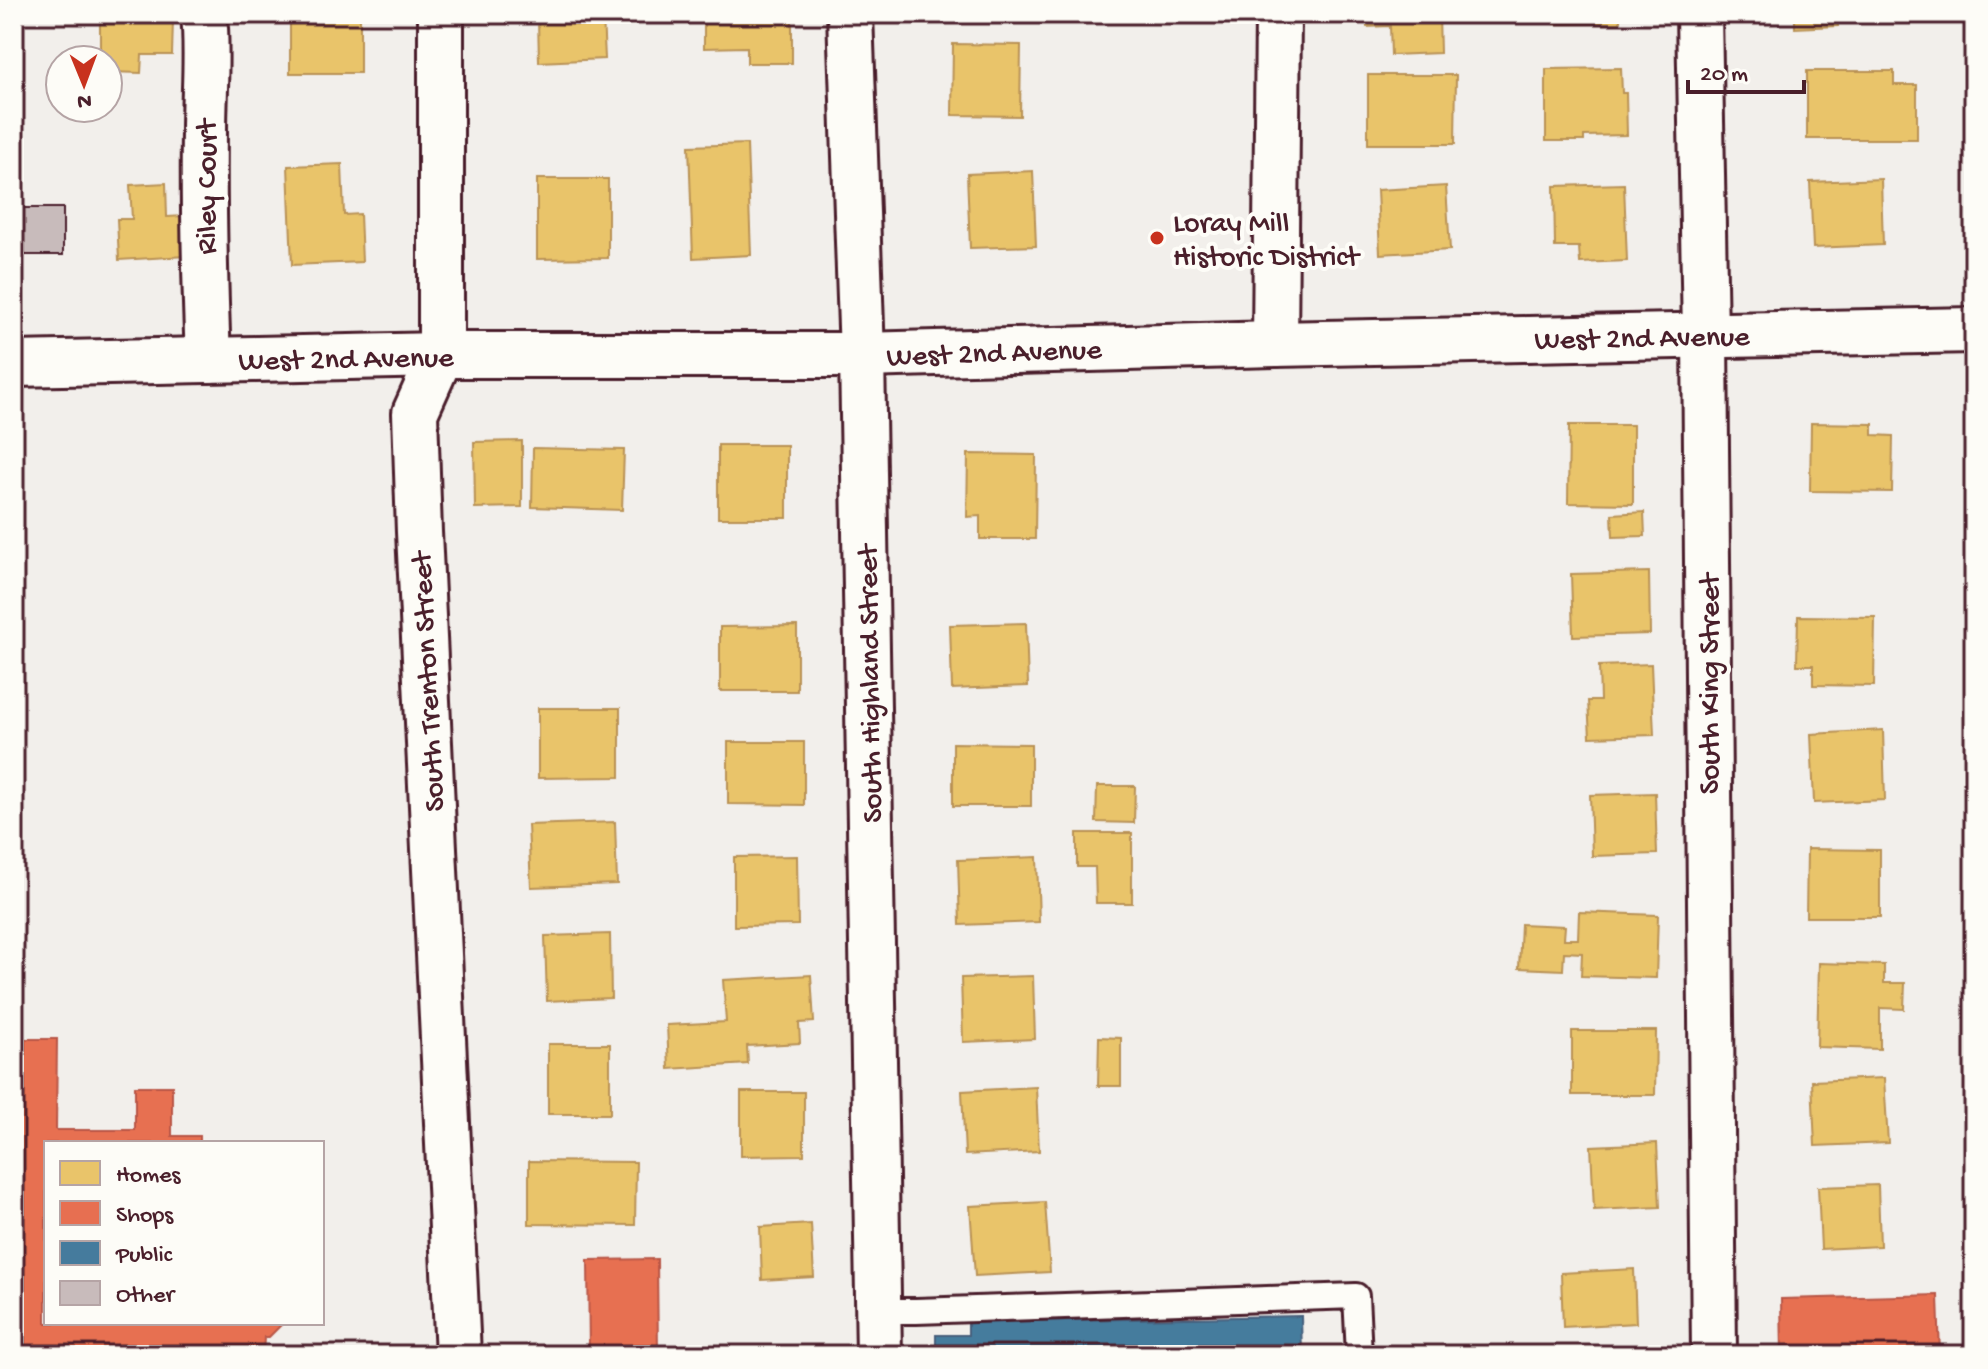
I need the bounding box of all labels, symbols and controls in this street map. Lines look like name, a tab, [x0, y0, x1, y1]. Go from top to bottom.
north arrow	[44, 44, 124, 124]
scale bar	[1688, 44, 1804, 94]
text: 20 m	[1700, 61, 1748, 90]
text: N	[77, 87, 92, 113]
street label: Riley Court	[192, 117, 227, 254]
place label: Loray Mill Historic District	[1173, 208, 1362, 277]
marker: Loray Mill Historic District	[1148, 229, 1166, 247]
street label: West 2nd Avenue	[1534, 321, 1751, 360]
street label: West 2nd Avenue	[886, 334, 1103, 377]
street label: West 2nd Avenue	[238, 342, 455, 381]
street label: South Highland Street	[853, 542, 892, 823]
street label: South Trenton Street	[406, 548, 455, 813]
street label: South King Street	[1695, 571, 1730, 794]
legend	[44, 1141, 324, 1325]
text: Homes	[116, 1162, 182, 1191]
text: Shops	[116, 1202, 174, 1231]
text: Public	[115, 1242, 173, 1271]
text: Other	[116, 1282, 177, 1311]

